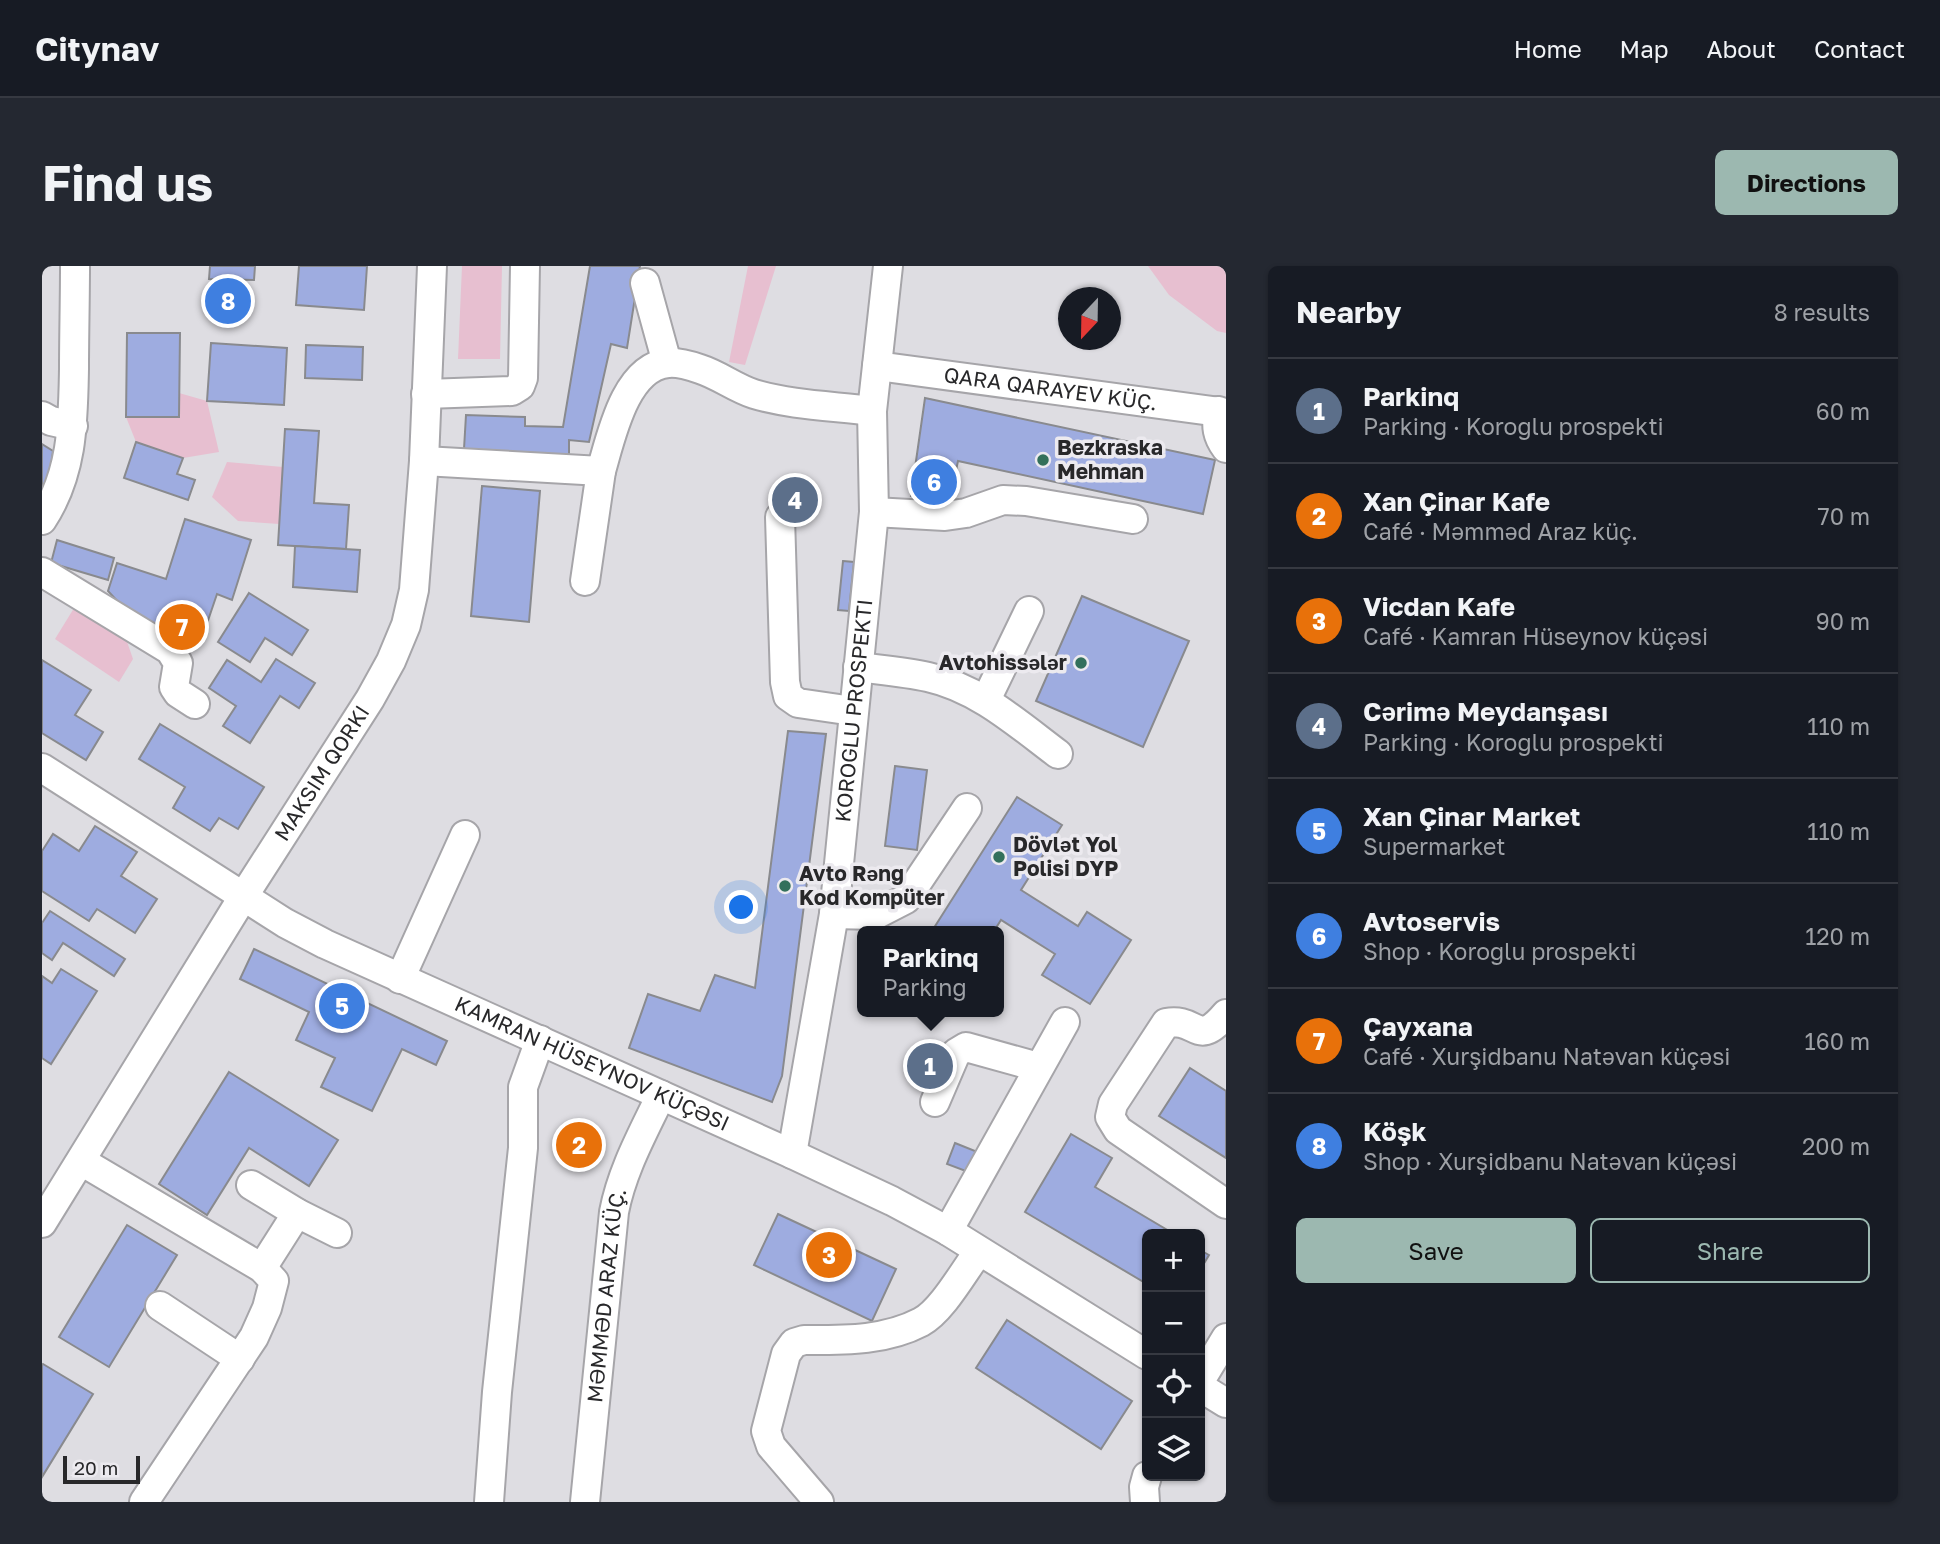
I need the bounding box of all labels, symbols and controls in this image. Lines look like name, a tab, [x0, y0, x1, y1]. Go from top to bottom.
text: Citynav	[35, 29, 159, 68]
text: Home	[1514, 34, 1582, 63]
text: Map	[1620, 34, 1669, 63]
text: About	[1707, 34, 1776, 63]
text: Contact	[1814, 34, 1905, 63]
button: Directions	[1715, 150, 1898, 215]
text: Find us	[42, 153, 213, 212]
pin: 8	[205, 275, 251, 327]
north arrow	[1058, 287, 1121, 350]
text: Nearby	[1296, 294, 1401, 330]
text: 8 results	[1774, 298, 1870, 326]
street label: QARA QARAYEV KÜÇ.	[942, 361, 1159, 416]
text: Parkinq	[1363, 381, 1459, 412]
text: 1	[1313, 397, 1325, 425]
text: 60 m	[1816, 397, 1870, 425]
text: Parking · Koroğlu prospekti	[1363, 412, 1664, 440]
place label: Bezkraska Mehman	[1057, 434, 1163, 484]
marker: Bezkraska Mehman	[1035, 452, 1051, 468]
pin: 6	[911, 456, 957, 508]
pin: 4	[772, 474, 818, 526]
text: Xan Çinar Kafe	[1363, 486, 1550, 517]
text: 2	[1312, 502, 1326, 530]
text: 70 m	[1817, 502, 1870, 530]
text: Café · Məmməd Araz küç.	[1363, 517, 1638, 545]
text: Vicdan Kafe	[1363, 591, 1515, 622]
street label: KOROĞLU PROSPEKTI	[829, 598, 877, 823]
pin: 7	[159, 601, 205, 653]
text: 3	[1312, 607, 1326, 635]
text: 90 m	[1816, 607, 1870, 635]
text: Café · Kamran Hüseynov küçəsi	[1363, 622, 1708, 650]
place label: Avtohissələr	[939, 649, 1067, 675]
marker: Avtohissələr	[1073, 655, 1089, 671]
text: Cərimə Meydanşası	[1363, 696, 1608, 727]
street label: MAKSIM QORKI	[268, 700, 375, 845]
text: 4	[1312, 712, 1326, 740]
text: 110 m	[1807, 712, 1870, 740]
text: Parking · Koroğlu prospekti	[1363, 728, 1664, 756]
text: Xan Çinar Market	[1363, 801, 1580, 832]
text: 5	[1312, 817, 1326, 845]
text: 110 m	[1807, 817, 1870, 845]
place label: Dövlət Yol Polisi DYP	[1013, 831, 1118, 881]
text: Supermarket	[1363, 832, 1506, 860]
marker: Dövlət Yol Polisi DYP	[991, 849, 1007, 865]
place label: Avto Rəng Kod Kompüter	[799, 860, 945, 910]
marker: Avto Rəng Kod Kompüter	[777, 878, 793, 894]
your location	[724, 890, 758, 924]
text: Avtoservis	[1363, 906, 1500, 937]
text: 6	[1312, 922, 1326, 950]
text: 120 m	[1805, 922, 1870, 950]
popup	[857, 926, 1004, 1017]
text: Shop · Koroğlu prospekti	[1363, 937, 1636, 965]
text: Parkinq	[882, 942, 979, 973]
text: Parking	[882, 973, 967, 1001]
pin: 5	[319, 980, 365, 1032]
street label: KAMRAN HÜSEYNOV KÜÇƏSI	[451, 990, 734, 1136]
text: Çayxana	[1363, 1011, 1473, 1042]
text: 7	[1313, 1027, 1325, 1055]
text: 160 m	[1805, 1027, 1870, 1055]
pin: 1	[907, 1040, 953, 1092]
text: Café · Xurşidbanu Natəvan küçəsi	[1363, 1042, 1731, 1070]
text: Köşk	[1363, 1116, 1427, 1147]
pin: 2	[556, 1119, 602, 1171]
text: 8	[1312, 1132, 1326, 1160]
text: 200 m	[1802, 1132, 1870, 1160]
text: Shop · Xurşidbanu Natəvan küçəsi	[1363, 1147, 1737, 1175]
street label: MƏMMƏD ARAZ KÜÇ.	[581, 1184, 631, 1404]
button: Save	[1296, 1218, 1576, 1283]
button: Share	[1590, 1218, 1870, 1283]
pin: 3	[806, 1229, 852, 1281]
map controls	[1142, 1229, 1205, 1481]
button: +	[1142, 1229, 1205, 1292]
button: −	[1142, 1292, 1205, 1355]
button: locate	[1142, 1355, 1205, 1418]
button: layers	[1142, 1418, 1205, 1481]
scale bar	[63, 1453, 140, 1485]
text: 20 m	[74, 1456, 118, 1479]

